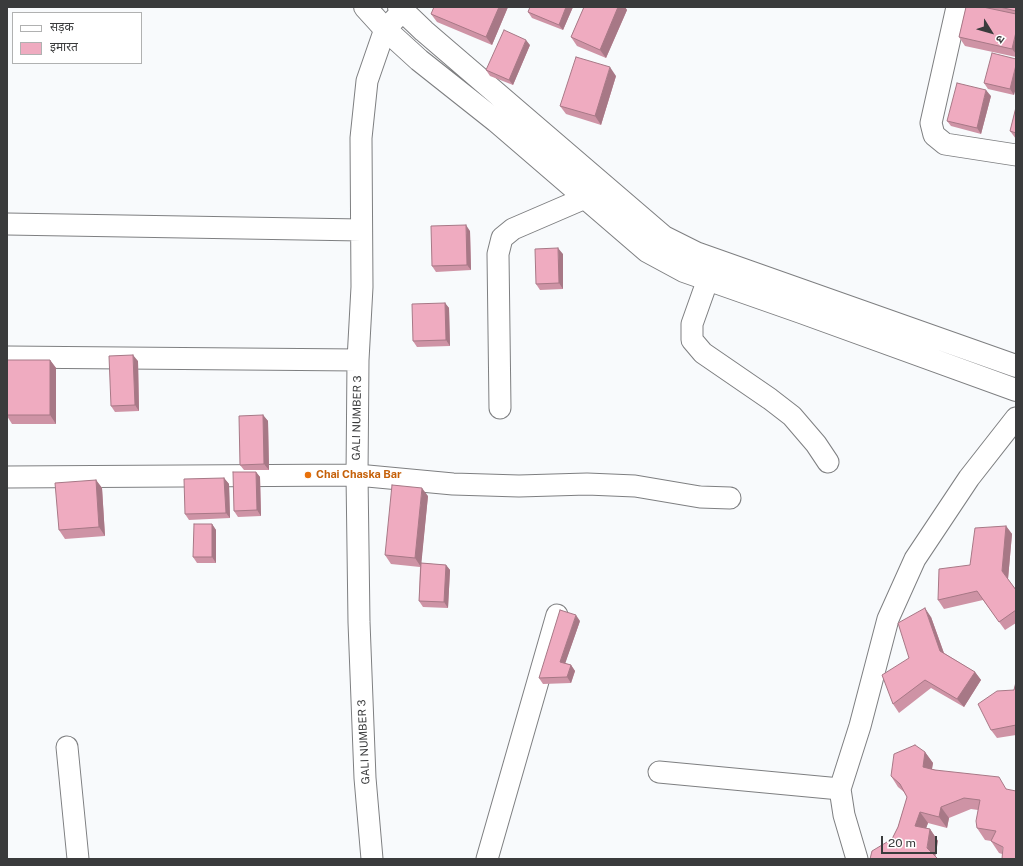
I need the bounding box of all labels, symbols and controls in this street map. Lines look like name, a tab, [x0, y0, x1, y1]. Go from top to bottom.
legend	[12, 12, 142, 64]
north arrow	[971, 12, 1011, 52]
text: सड़क	[50, 20, 74, 34]
text: उ	[994, 33, 1007, 45]
text: इमारत	[50, 40, 78, 54]
street label: GALI NUMBER 3	[350, 375, 364, 461]
place label: Chai Chaska Bar	[316, 468, 402, 482]
marker: Chai Chaska Bar	[303, 470, 313, 480]
street label: GALI NUMBER 3	[355, 699, 373, 785]
scale bar	[883, 828, 939, 854]
text: 20 m	[888, 836, 916, 850]

